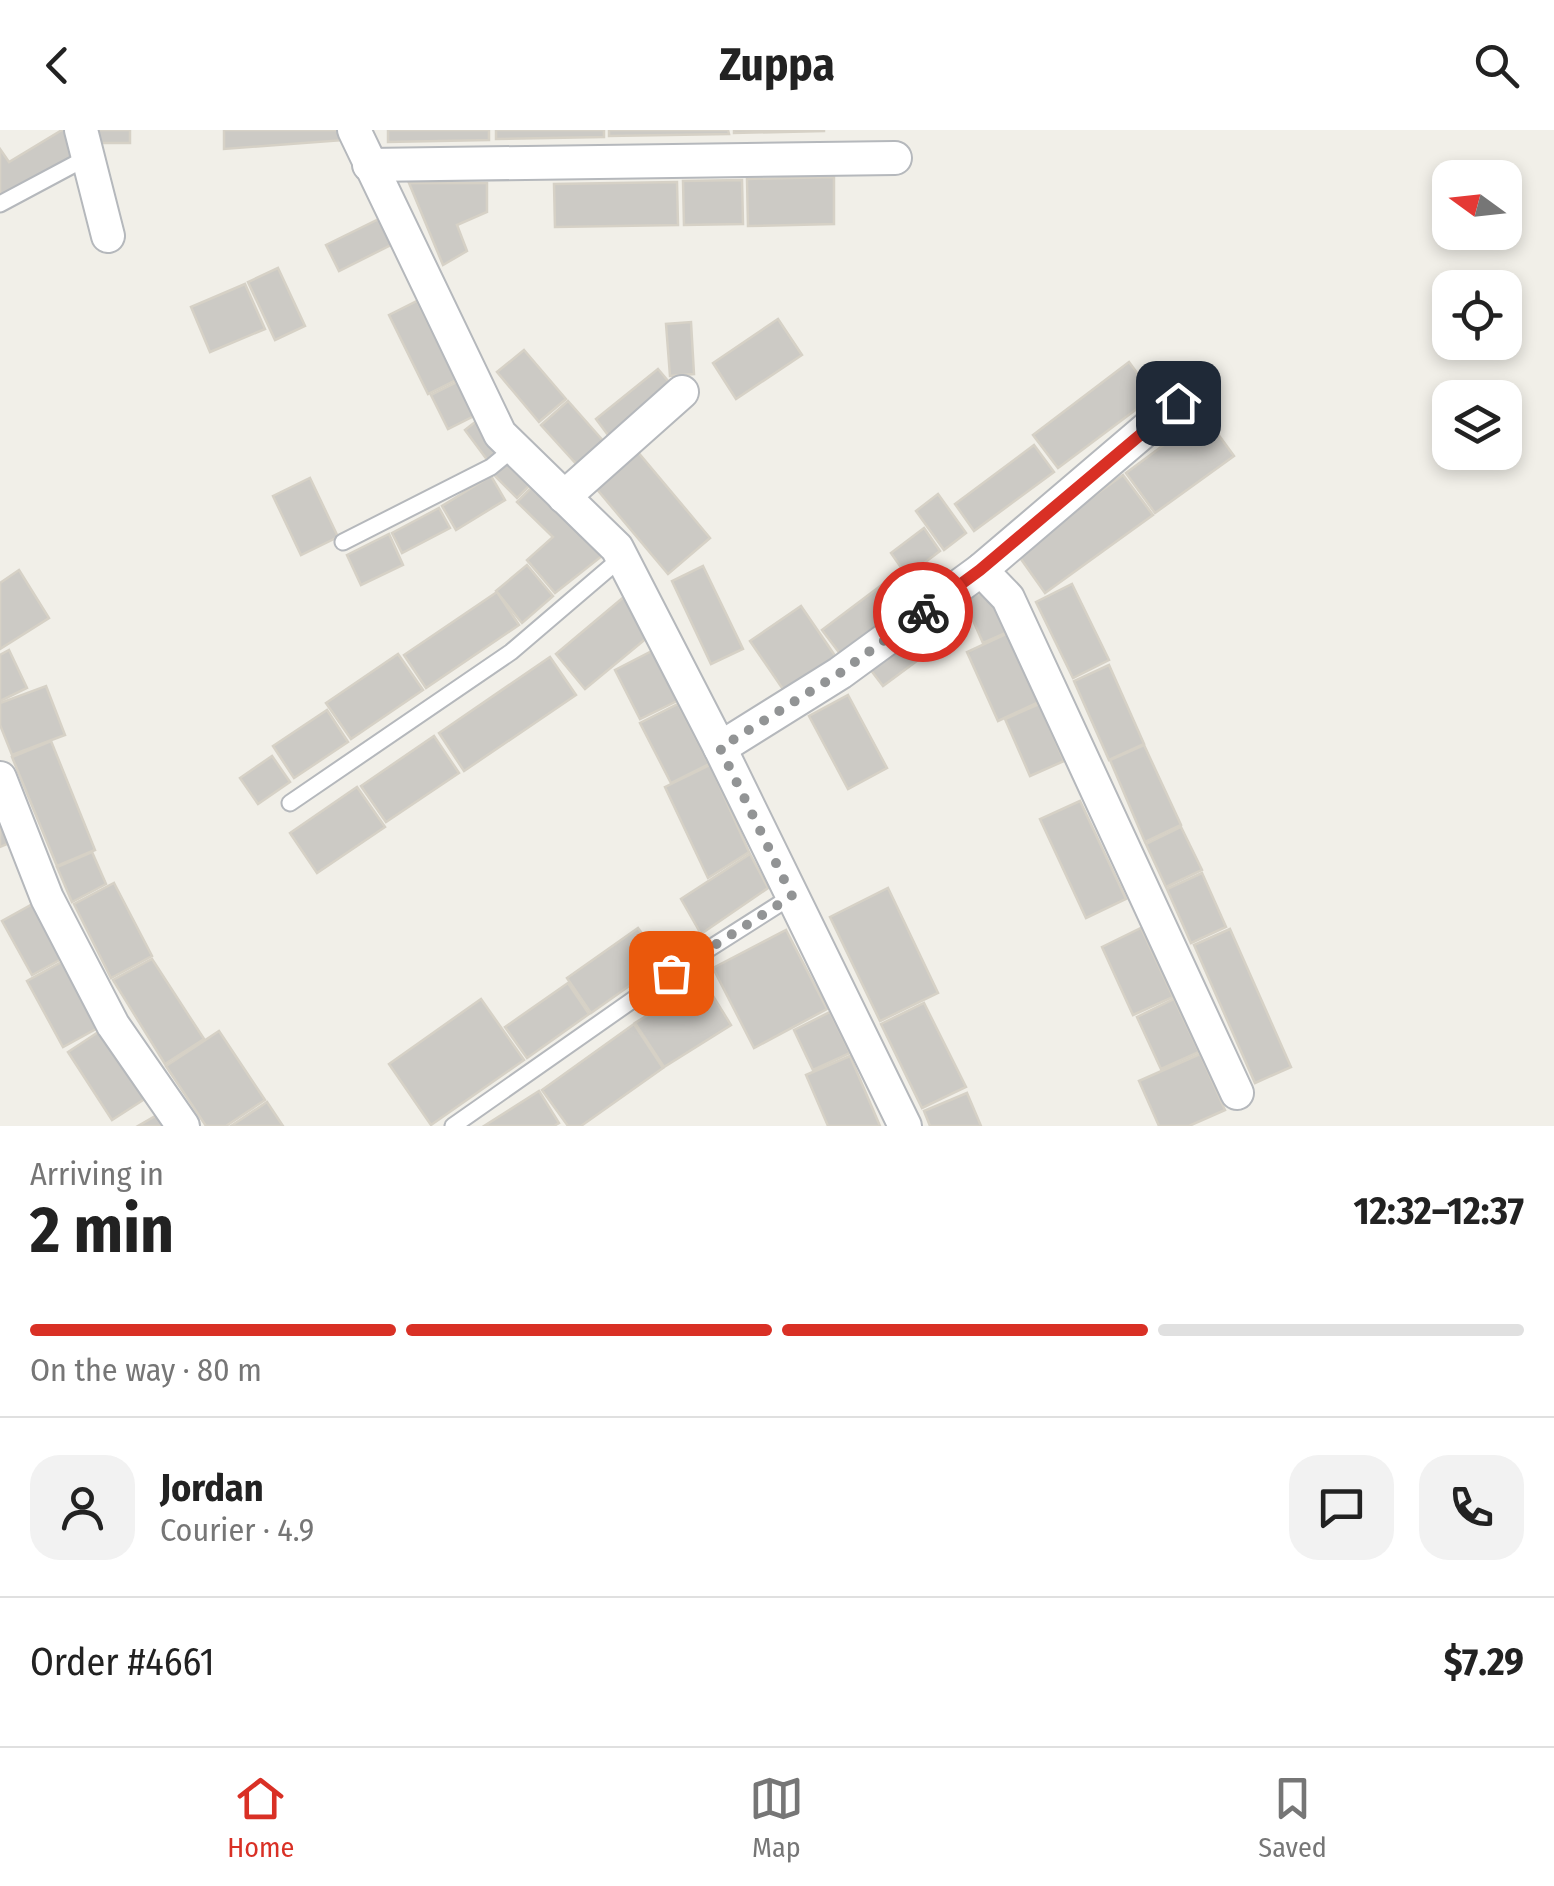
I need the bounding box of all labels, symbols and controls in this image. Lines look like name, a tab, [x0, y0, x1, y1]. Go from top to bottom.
icon: back	[30, 38, 85, 93]
text: Zuppa	[719, 38, 835, 92]
icon: search	[1469, 38, 1524, 93]
north arrow	[1432, 160, 1522, 250]
map controls	[1432, 160, 1522, 470]
button: locate	[1432, 270, 1522, 360]
pin	[1136, 361, 1221, 446]
icon: home	[1151, 376, 1206, 431]
button: layers	[1432, 380, 1522, 470]
courier	[873, 562, 973, 662]
icon: bike	[896, 585, 951, 640]
pin	[629, 931, 714, 1016]
icon: bag	[644, 946, 699, 1001]
text: Arriving in	[30, 1155, 164, 1193]
text: 12:32–12:37	[1353, 1188, 1524, 1234]
text: 2 min	[30, 1191, 174, 1269]
text: On the way · 80 m	[30, 1351, 262, 1389]
button: person	[30, 1455, 135, 1560]
button: chat	[1289, 1455, 1394, 1560]
button: phone	[1419, 1455, 1524, 1560]
text: Jordan	[160, 1465, 264, 1511]
text: Courier · 4.9	[160, 1511, 314, 1549]
text: Order #4661	[30, 1639, 215, 1685]
text: $7.29	[1444, 1639, 1524, 1685]
tab: Home	[227, 1771, 294, 1864]
tab: Map	[749, 1771, 804, 1864]
tab: Saved	[1258, 1771, 1327, 1864]

